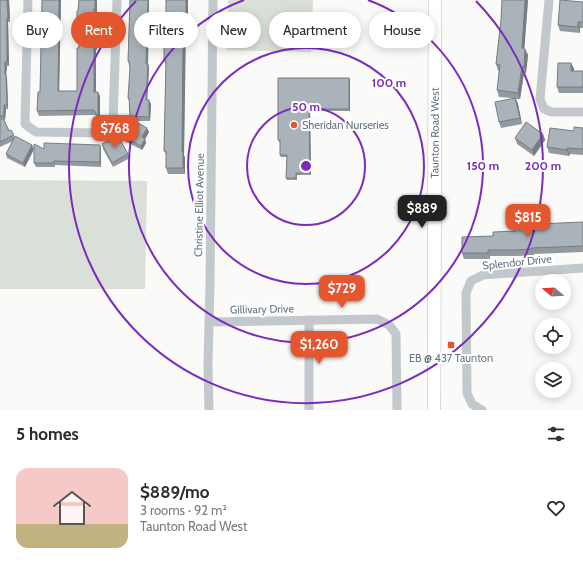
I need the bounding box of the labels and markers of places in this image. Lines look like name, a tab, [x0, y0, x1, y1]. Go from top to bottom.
pin: $768	[91, 115, 139, 149]
place label: Sheridan Nurseries	[302, 118, 389, 132]
marker: Sheridan Nurseries	[289, 120, 299, 130]
centre of rings	[299, 159, 313, 173]
pin: $889	[398, 195, 446, 229]
pin: $815	[504, 204, 552, 238]
pin: $729	[318, 275, 366, 309]
pin: $1,260	[286, 331, 352, 365]
marker: EB @ 437 Taunton	[446, 340, 456, 350]
place label: EB @ 437 Taunton	[409, 351, 493, 365]

